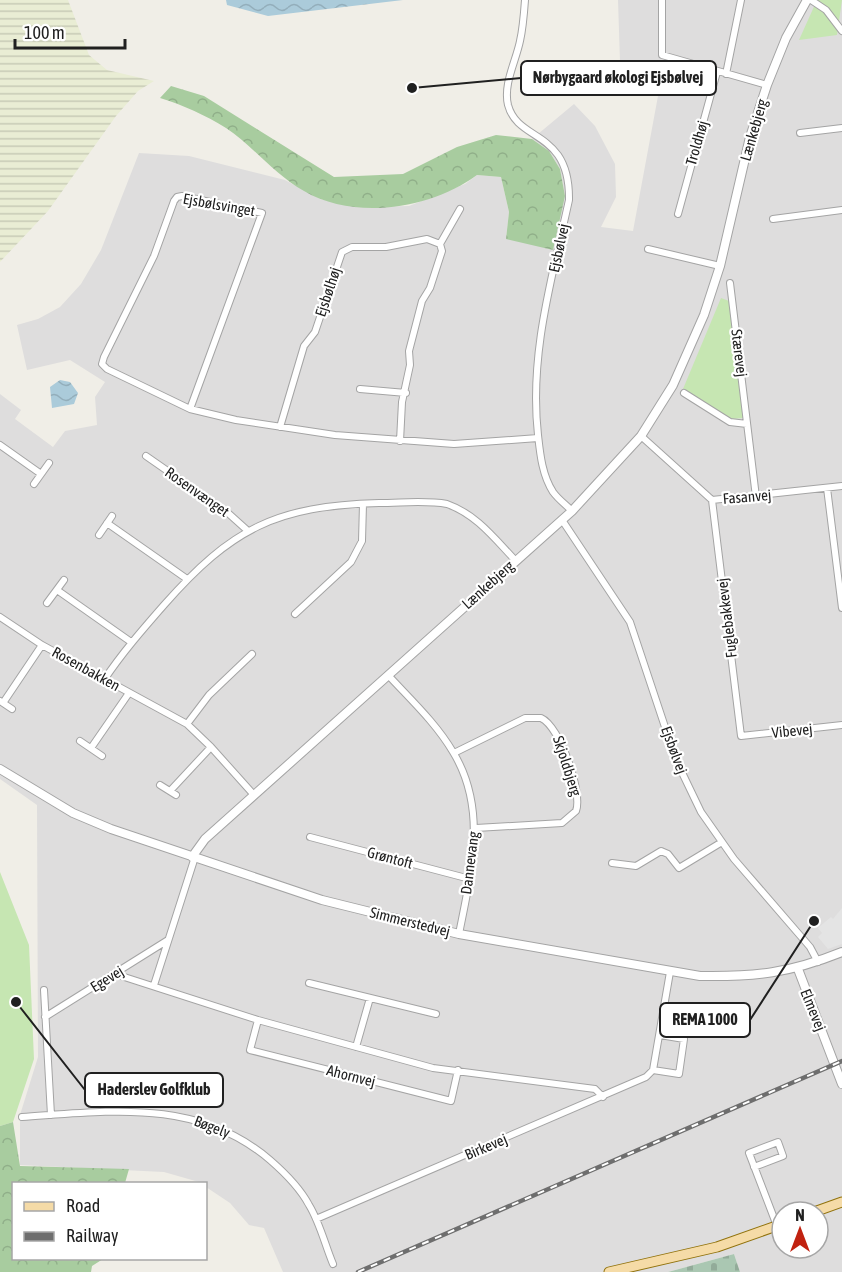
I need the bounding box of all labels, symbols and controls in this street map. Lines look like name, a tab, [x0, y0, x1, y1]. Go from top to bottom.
scale bar	[15, 12, 124, 50]
text: 100 m	[24, 22, 65, 43]
callout: Nørbygaard økologi Ejsbølvej	[521, 61, 716, 95]
text: Nørbygaard økologi Ejsbølvej	[533, 68, 704, 86]
street label: Lænkebjerg	[737, 96, 771, 163]
street label: Troldhøj	[682, 118, 711, 167]
street label: Ejsbølsvinget	[182, 190, 256, 219]
street label: Ejsbølvej	[545, 222, 572, 274]
street label: Ejsbølhøj	[312, 265, 343, 319]
street label: Stærevej	[728, 328, 751, 378]
street label: Rosenvænget	[162, 463, 233, 520]
street label: Fasanvej	[722, 486, 772, 507]
street label: Lænkebjerg	[458, 557, 517, 612]
street label: Fuglebakkevej	[713, 577, 740, 659]
street label: Rosenbakken	[49, 643, 123, 694]
street label: Vibevej	[771, 720, 813, 741]
street label: Ejsbølvej	[658, 724, 691, 776]
street label: Skjoldbjerg	[550, 734, 585, 799]
street label: Dannevang	[457, 830, 482, 895]
street label: Grøntoft	[366, 843, 415, 872]
street label: Simmerstedvej	[368, 903, 452, 940]
street label: Egevej	[87, 962, 126, 995]
street label: Elmevej	[797, 986, 830, 1033]
callout: REMA 1000	[660, 1003, 750, 1037]
text: REMA 1000	[672, 1010, 738, 1028]
street label: Ahornvej	[325, 1061, 377, 1090]
callout: Haderslev Golfklub	[85, 1073, 223, 1107]
text: Haderslev Golfklub	[97, 1080, 211, 1098]
street label: Bøgely	[192, 1112, 233, 1141]
street label: Birkevej	[462, 1130, 509, 1163]
legend	[12, 1182, 207, 1260]
text: Road	[66, 1195, 100, 1216]
north arrow	[770, 1200, 830, 1260]
text: N	[795, 1206, 805, 1224]
text: Railway	[66, 1225, 118, 1246]

